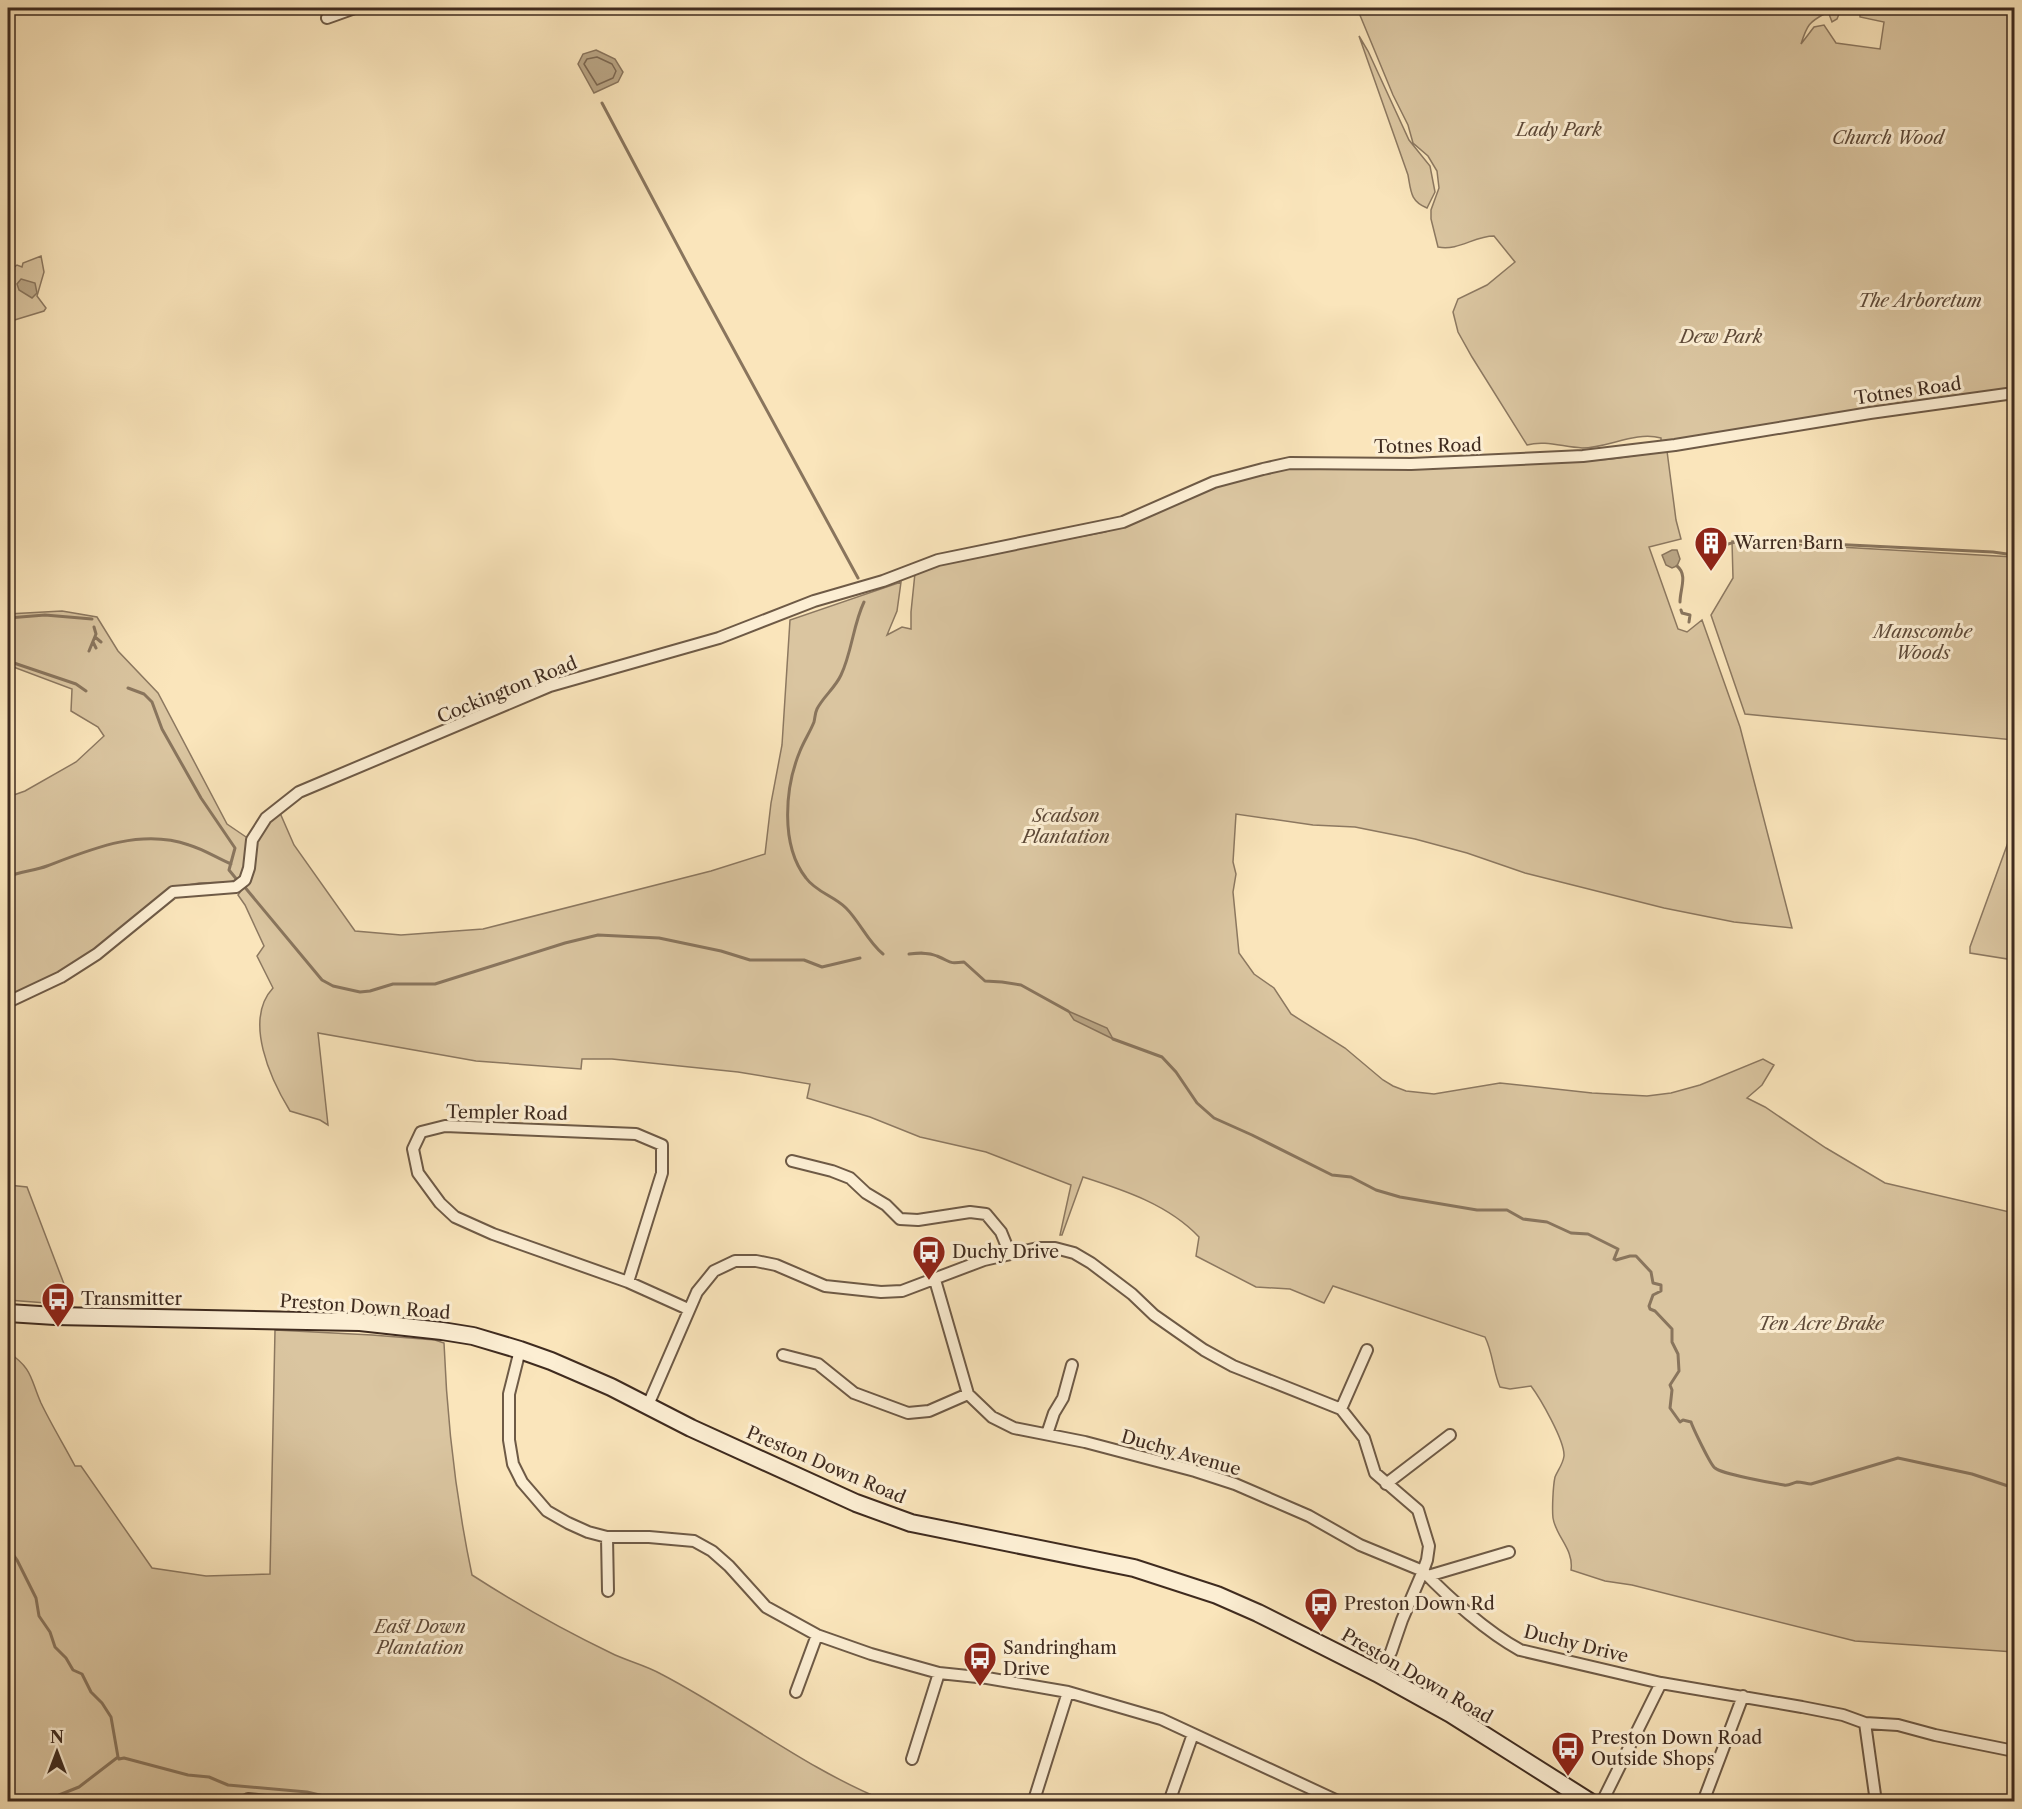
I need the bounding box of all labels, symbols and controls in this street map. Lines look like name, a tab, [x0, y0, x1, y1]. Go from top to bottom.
park label: Lady Park	[1514, 119, 1602, 141]
park label: Church Wood	[1832, 127, 1946, 149]
park label: The Arboretum	[1858, 290, 1982, 312]
park label: Dew Park	[1678, 326, 1763, 348]
street label: Totnes Road	[1853, 373, 1963, 409]
street label: Totnes Road	[1374, 434, 1482, 458]
building icon: Warren Barn	[1693, 525, 1729, 572]
place label: Warren Barn	[1733, 532, 1844, 554]
park label: Manscombe Woods	[1872, 621, 1973, 664]
street label: Cockington Road	[434, 652, 580, 728]
park label: Scadson Plantation	[1020, 805, 1110, 848]
street label: Templer Road	[446, 1101, 568, 1125]
bus stop icon: Duchy Drive	[911, 1234, 947, 1281]
place label: Duchy Drive	[952, 1241, 1059, 1263]
bus stop icon: Transmitter	[40, 1281, 76, 1328]
place label: Transmitter	[81, 1288, 183, 1310]
street label: Preston Down Road	[279, 1290, 451, 1324]
park label: Ten Acre Brake	[1758, 1313, 1885, 1335]
street label: Preston Down Road	[743, 1421, 909, 1509]
street label: Duchy Avenue	[1119, 1425, 1243, 1481]
bus stop icon: Preston Down Rd	[1303, 1586, 1339, 1633]
place label: Preston Down Rd	[1344, 1593, 1495, 1615]
park label: East Down Plantation	[372, 1616, 466, 1659]
street label: Duchy Drive	[1521, 1620, 1631, 1668]
street label: Preston Down Road	[1337, 1624, 1497, 1728]
place label: Sandringham Drive	[1003, 1637, 1117, 1680]
bus stop icon: Sandringham Drive	[962, 1640, 998, 1687]
north arrow	[27, 1722, 87, 1782]
text: N	[50, 1727, 64, 1747]
place label: Preston Down Road Outside Shops	[1591, 1727, 1762, 1770]
bus stop icon: Preston Down Road Outside Shops	[1550, 1730, 1586, 1777]

